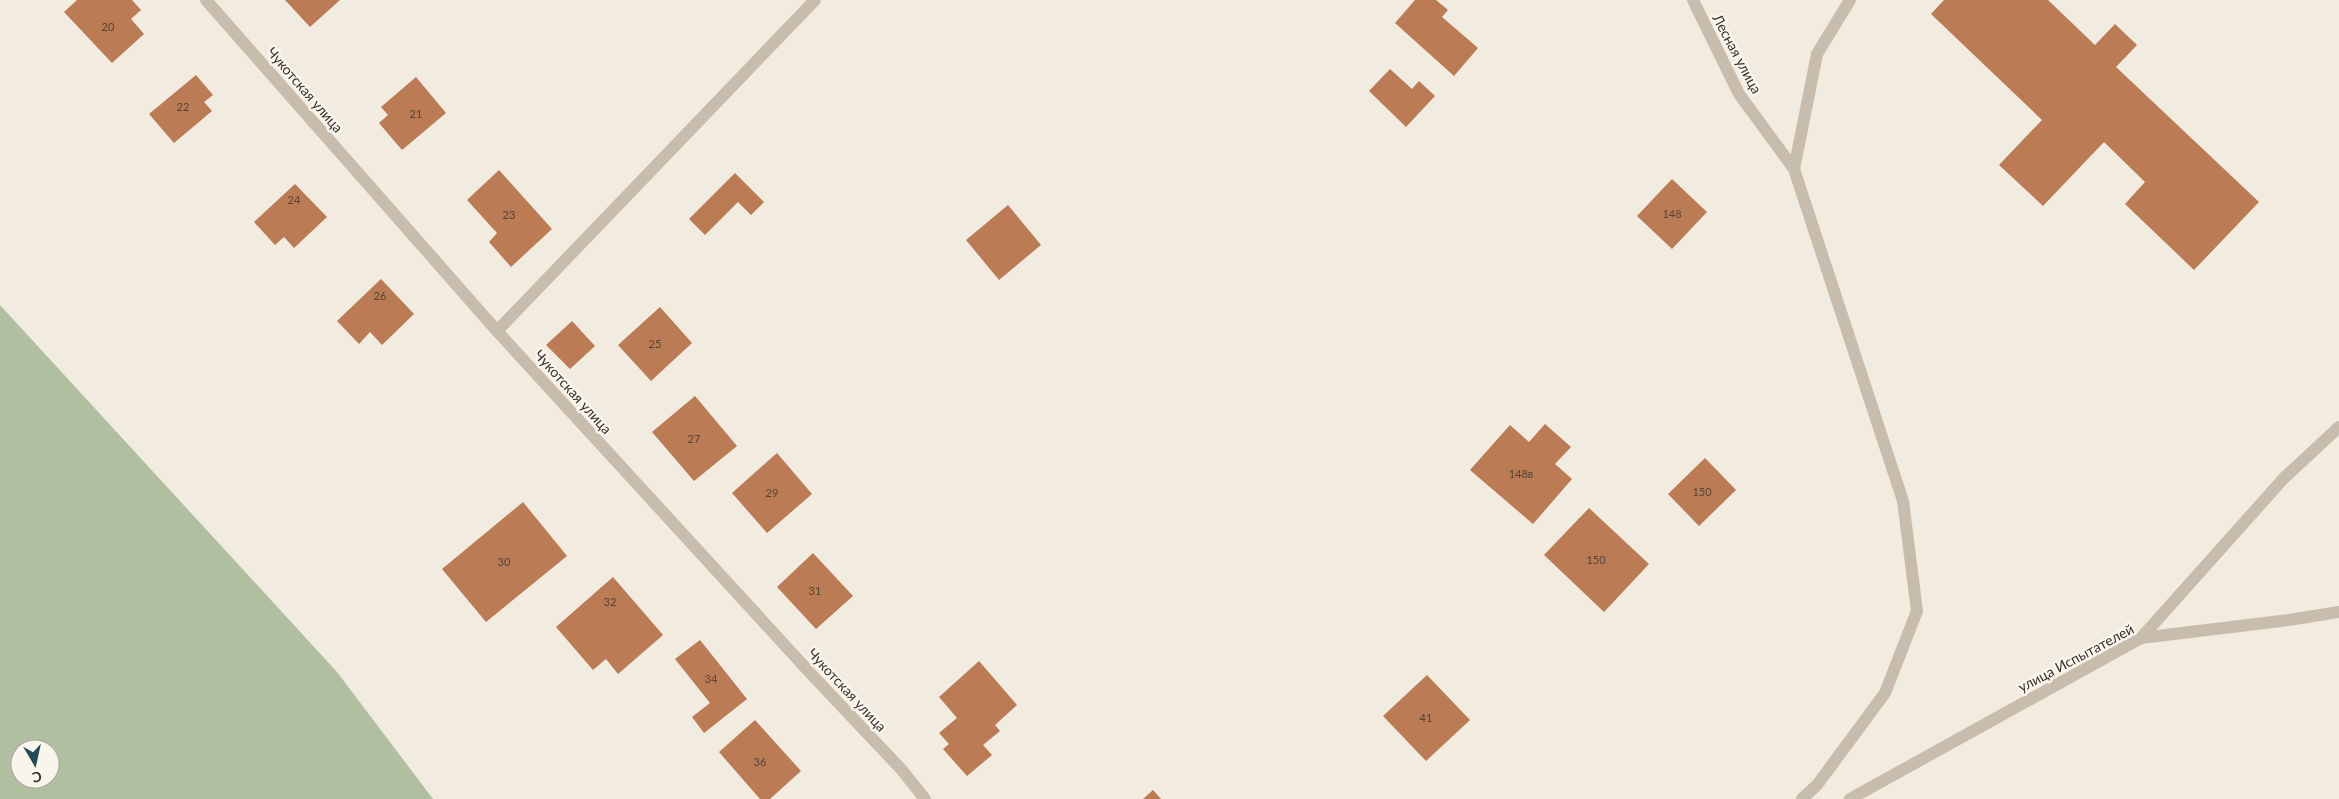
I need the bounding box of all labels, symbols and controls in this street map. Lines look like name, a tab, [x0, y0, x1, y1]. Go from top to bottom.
street label: Лесная улица	[1709, 10, 1766, 96]
house number: 20	[102, 20, 115, 33]
street label: Чукотская улица	[264, 44, 347, 136]
house number: 22	[177, 100, 189, 113]
house number: 21	[410, 107, 422, 120]
house number: 24	[288, 193, 301, 206]
house number: 148	[1662, 207, 1682, 220]
house number: 23	[503, 208, 515, 221]
house number: 26	[374, 289, 386, 302]
house number: 25	[649, 337, 661, 350]
street label: Чукотская улица	[531, 346, 616, 437]
house number: 27	[688, 432, 700, 445]
house number: 148в	[1509, 467, 1533, 480]
house number: 150	[1692, 485, 1712, 498]
house number: 29	[766, 486, 778, 499]
house number: 150	[1586, 553, 1606, 566]
house number: 30	[498, 555, 511, 568]
house number: 31	[809, 584, 821, 597]
house number: 32	[604, 595, 616, 608]
street label: улица Испытателей	[2015, 620, 2137, 695]
street label: Чукотская улица	[805, 645, 890, 735]
house number: 34	[705, 672, 718, 685]
house number: 41	[1420, 711, 1432, 724]
north arrow	[10, 739, 60, 789]
house number: 36	[754, 755, 766, 768]
text: С	[30, 768, 43, 787]

